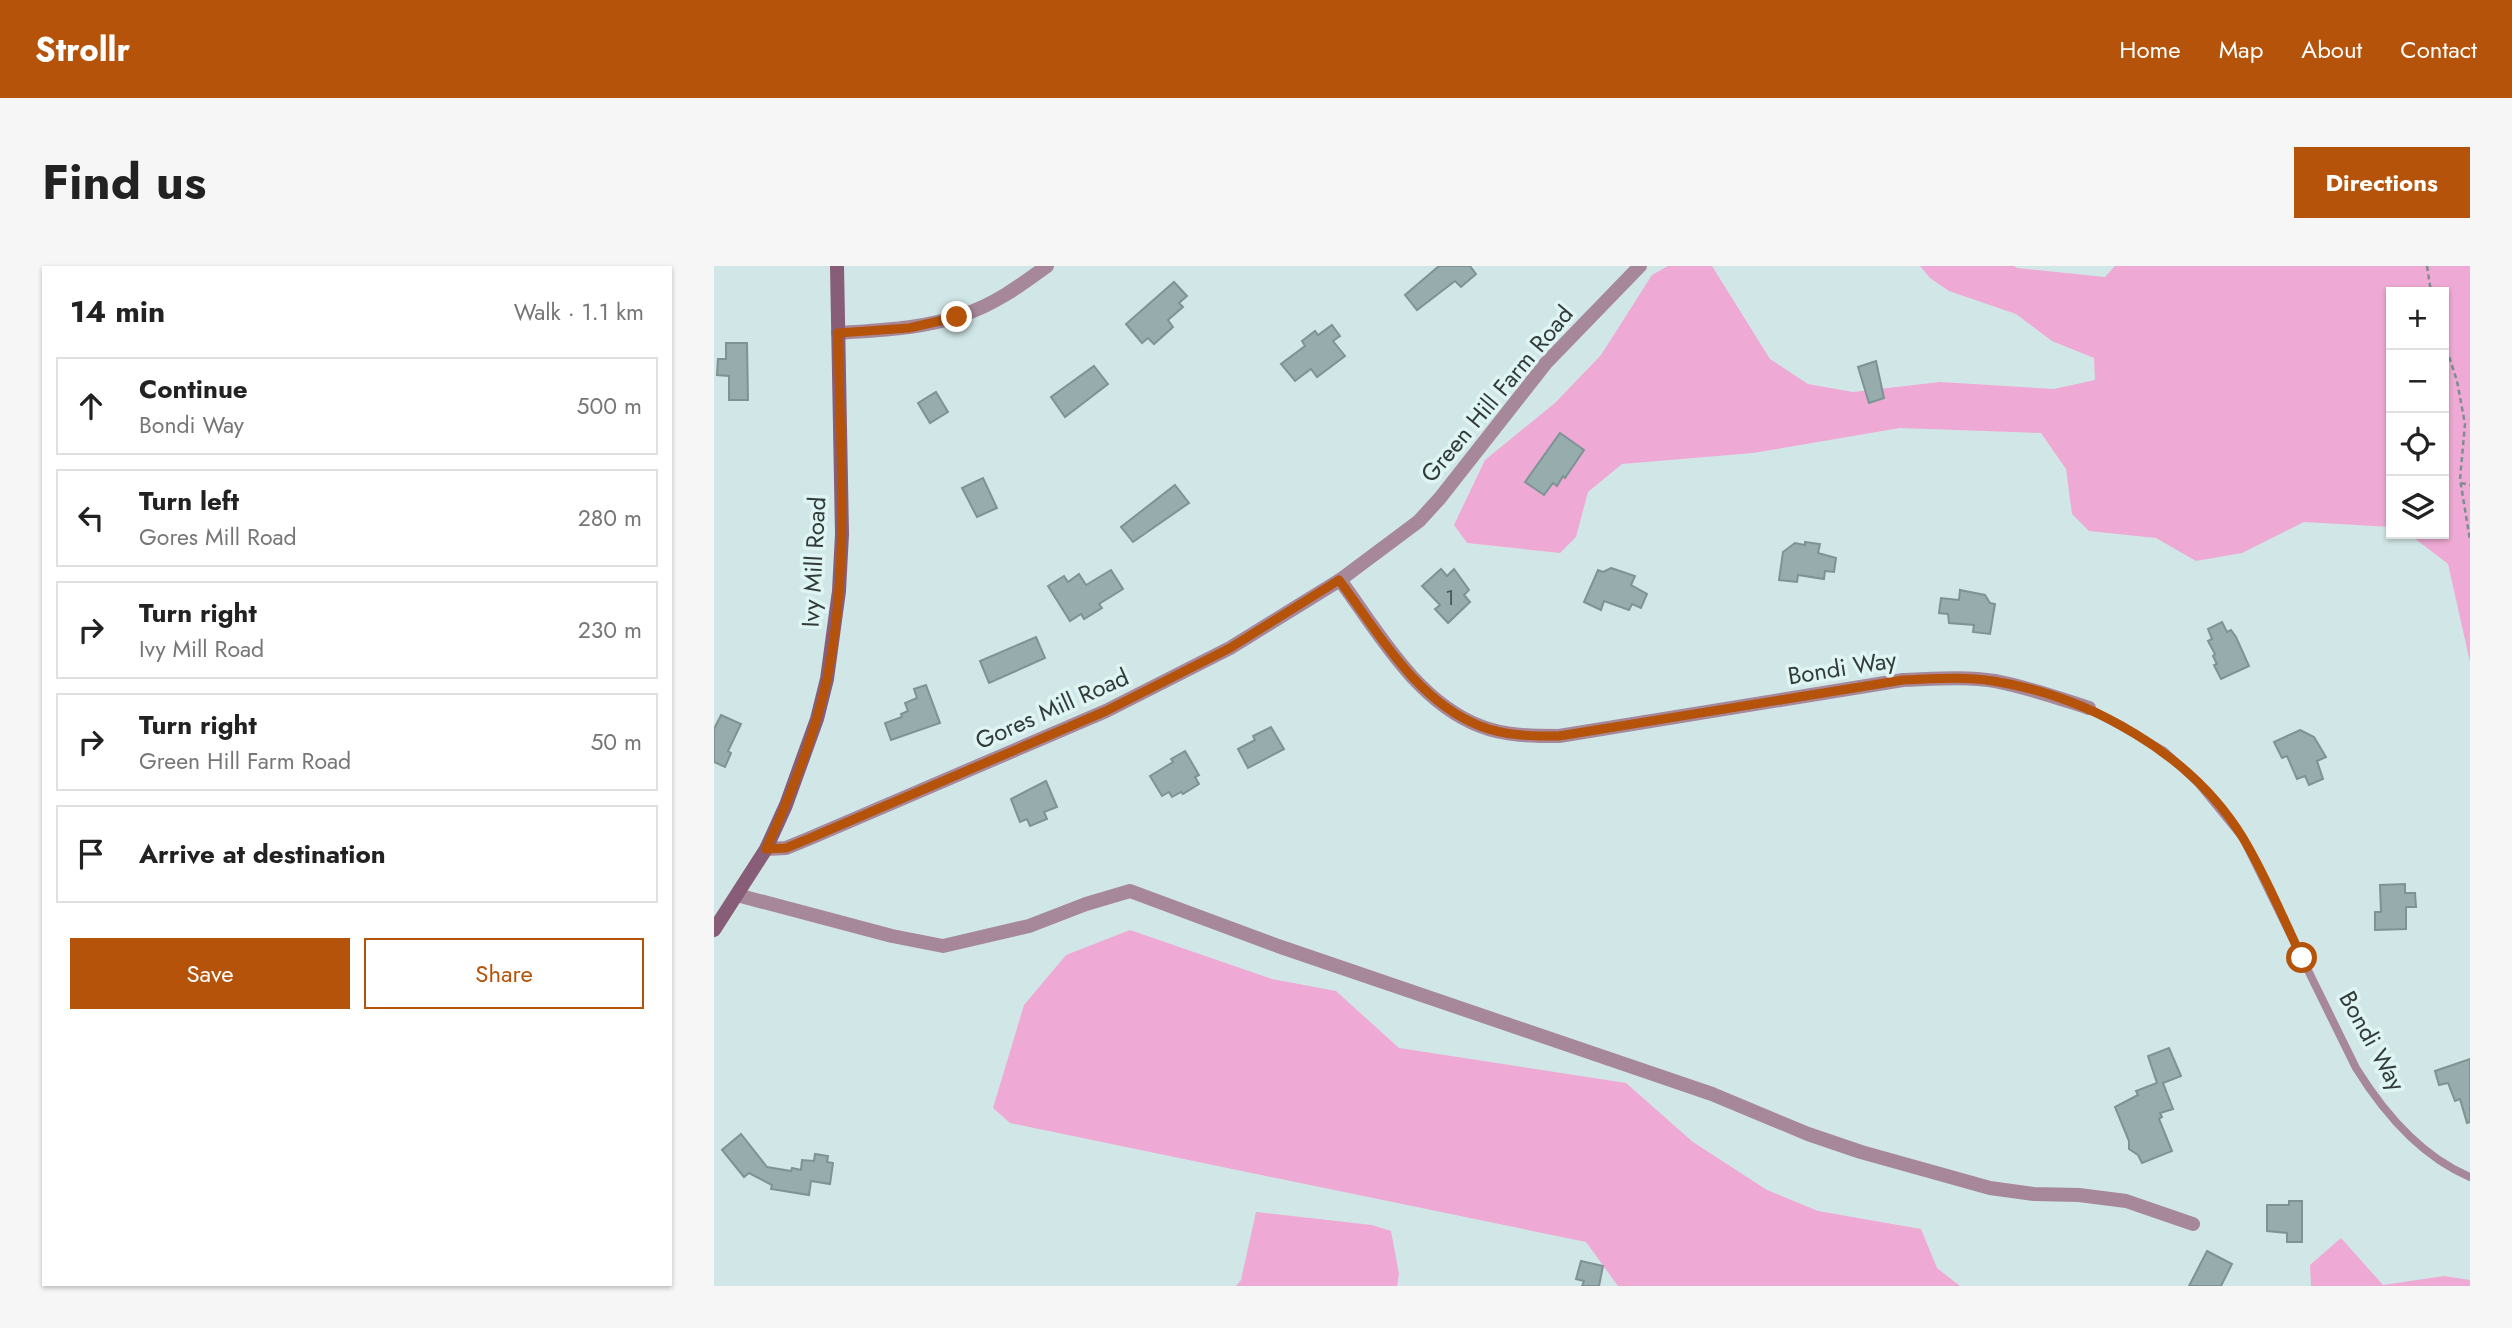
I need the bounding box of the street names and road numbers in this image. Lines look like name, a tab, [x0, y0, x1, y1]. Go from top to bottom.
street label: Green Hill Farm Road	[1412, 298, 1581, 490]
street label: Ivy Mill Road	[793, 496, 834, 628]
street label: Bondi Way	[1785, 642, 1899, 693]
street label: Gores Mill Road	[970, 659, 1134, 758]
street label: Bondi Way	[2331, 984, 2415, 1098]

